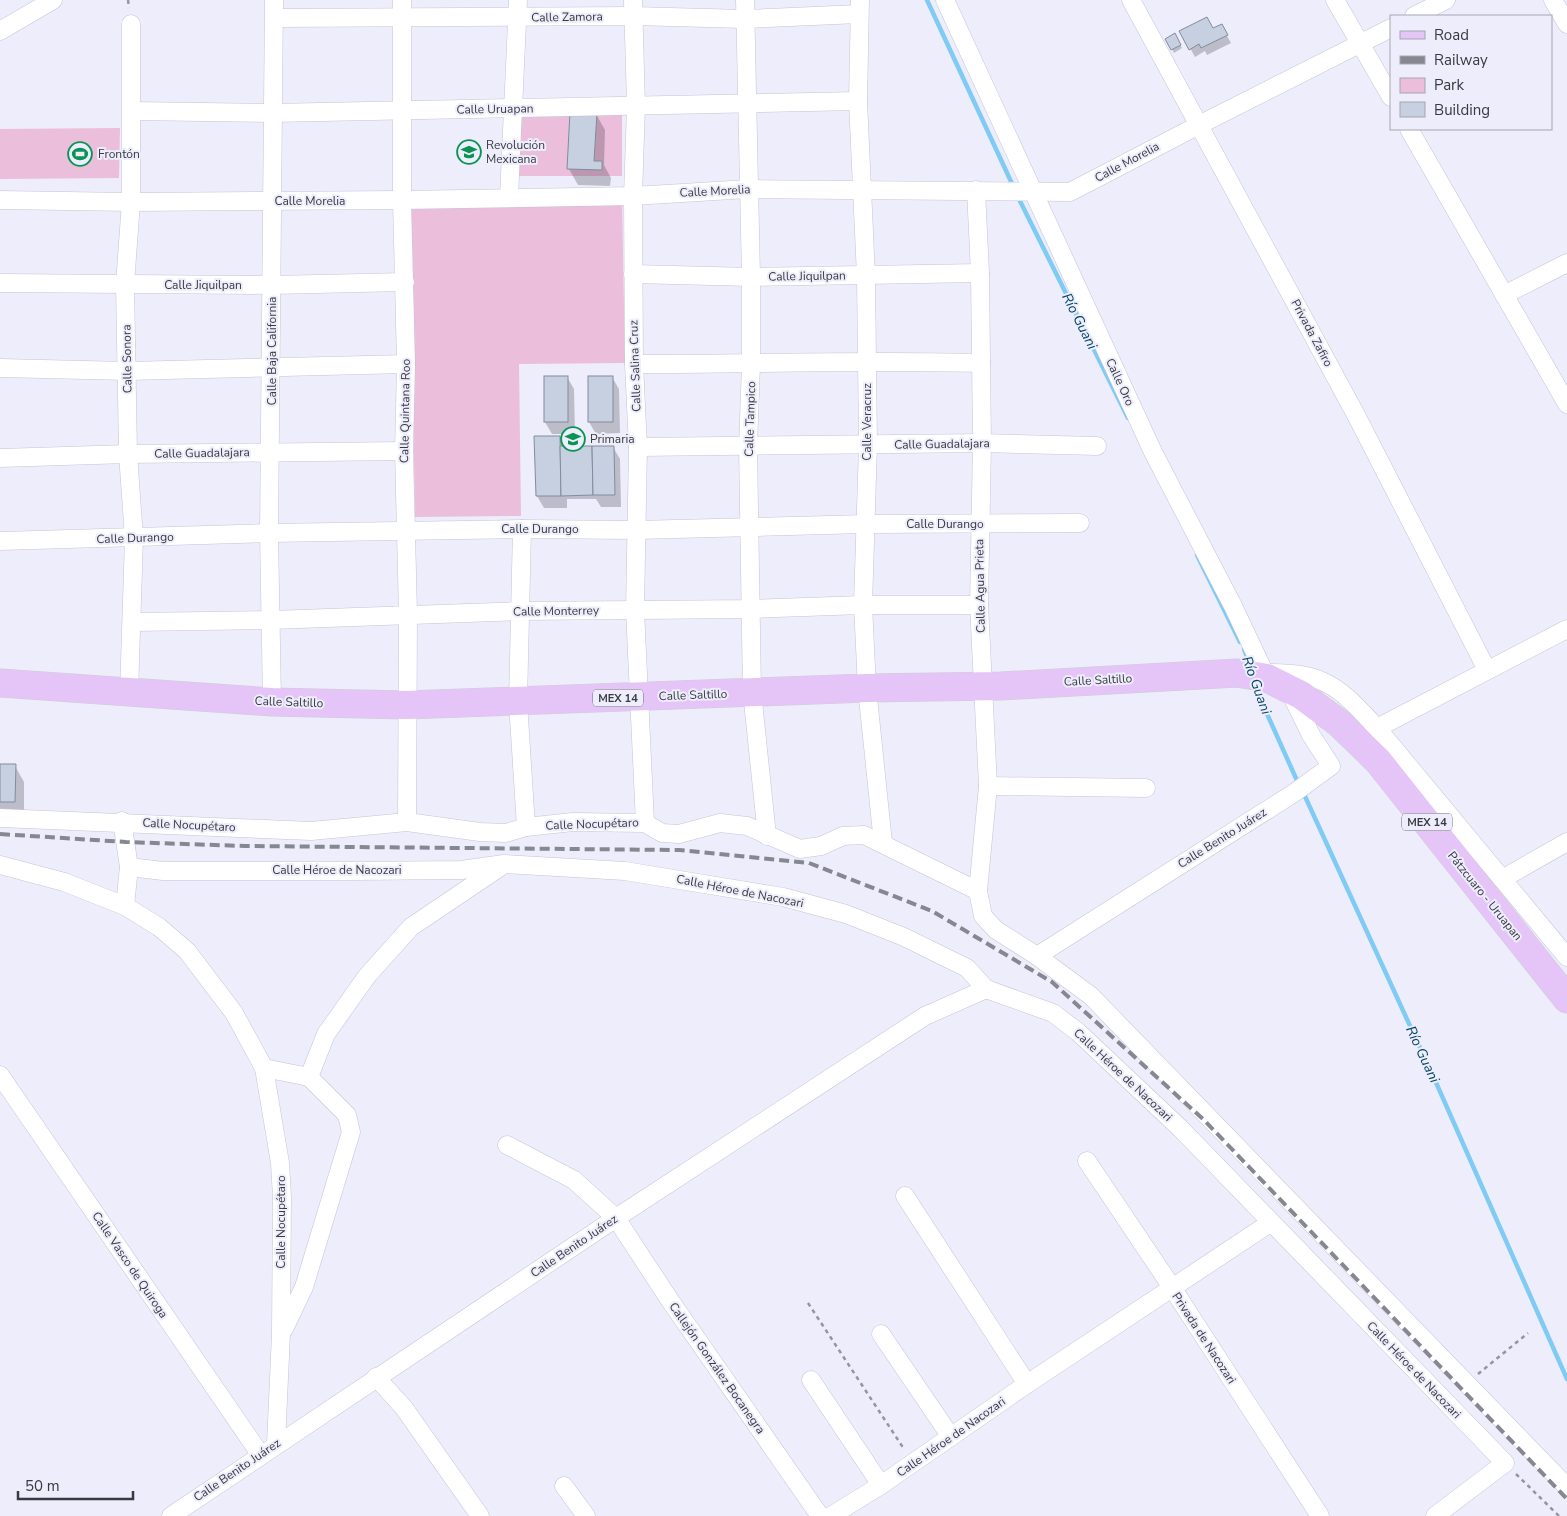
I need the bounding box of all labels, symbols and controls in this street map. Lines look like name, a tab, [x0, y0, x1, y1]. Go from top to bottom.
street label: Calle Zamora	[531, 8, 603, 26]
legend	[1390, 15, 1552, 130]
text: Road	[1434, 25, 1469, 45]
text: Railway	[1434, 50, 1488, 70]
text: Park	[1434, 75, 1464, 95]
street label: Calle Uruapan	[456, 100, 534, 118]
text: Building	[1434, 100, 1490, 120]
place label: Revolución Mexicana	[486, 137, 545, 167]
street label: Calle Morelia	[1092, 138, 1162, 186]
school or university icon: Revolución Mexicana	[456, 139, 482, 165]
sports icon: Frontón	[67, 141, 93, 167]
place label: Frontón	[98, 146, 140, 162]
street label: Calle Morelia	[679, 181, 751, 201]
street label: Calle Morelia	[275, 193, 345, 209]
street label: Calle Jiquilpan	[768, 267, 846, 285]
street label: Calle Jiquilpan	[164, 277, 242, 293]
water label: Río Guani	[1057, 290, 1102, 353]
street label: Privada Zafiro	[1287, 296, 1337, 370]
street label: Calle Baja California	[264, 297, 280, 405]
street label: Calle Salina Cruz	[625, 319, 645, 412]
street label: Calle Sonora	[118, 324, 136, 394]
street label: Calle Oro	[1102, 356, 1138, 409]
street label: Calle Quintana Roo	[396, 358, 414, 463]
street label: Calle Tampico	[741, 381, 759, 457]
street label: Calle Veracruz	[859, 383, 875, 461]
school or university icon: Primaria	[560, 426, 586, 452]
place label: Primaria	[590, 431, 635, 447]
street label: Calle Guadalajara	[894, 435, 990, 453]
street label: Calle Guadalajara	[154, 444, 250, 462]
street label: Calle Durango	[906, 516, 984, 532]
street label: Calle Durango	[501, 521, 579, 537]
street label: Calle Durango	[96, 529, 174, 547]
street label: Calle Agua Prieta	[971, 539, 989, 633]
street label: Calle Monterrey	[513, 602, 600, 620]
water label: Río Guani	[1237, 653, 1276, 718]
street label: Calle Saltillo	[1063, 670, 1133, 690]
street label: Calle Saltillo	[658, 686, 728, 704]
road number: MEX 14	[593, 690, 643, 706]
street label: Calle Saltillo	[254, 693, 324, 711]
street label: Calle Benito Juárez	[1175, 804, 1270, 872]
street label: Calle Nocupétaro	[545, 814, 639, 834]
road number: MEX 14	[1402, 814, 1452, 830]
street label: Calle Nocupétaro	[142, 815, 236, 835]
street label: Pátzcuaro - Uruapan	[1444, 848, 1526, 944]
street label: Calle Héroe de Nacozari	[272, 862, 402, 878]
street label: Calle Héroe de Nacozari	[675, 871, 805, 911]
water label: Río Guani	[1401, 1023, 1444, 1086]
street label: Calle Héroe de Nacozari	[1070, 1025, 1176, 1125]
street label: Calle Nocupétaro	[273, 1175, 289, 1269]
street label: Calle Vasco de Quiroga	[88, 1209, 172, 1321]
street label: Calle Benito Juárez	[527, 1211, 621, 1281]
street label: Privada de Nacozari	[1168, 1289, 1240, 1387]
street label: Callejón González Bocanegra	[665, 1299, 769, 1437]
street label: Calle Héroe de Nacozari	[1363, 1318, 1465, 1422]
street label: Calle Héroe de Nacozari	[893, 1393, 1009, 1481]
street label: Calle Benito Juárez	[190, 1435, 284, 1505]
scale bar	[18, 1468, 132, 1500]
text: 50 m	[25, 1476, 60, 1496]

